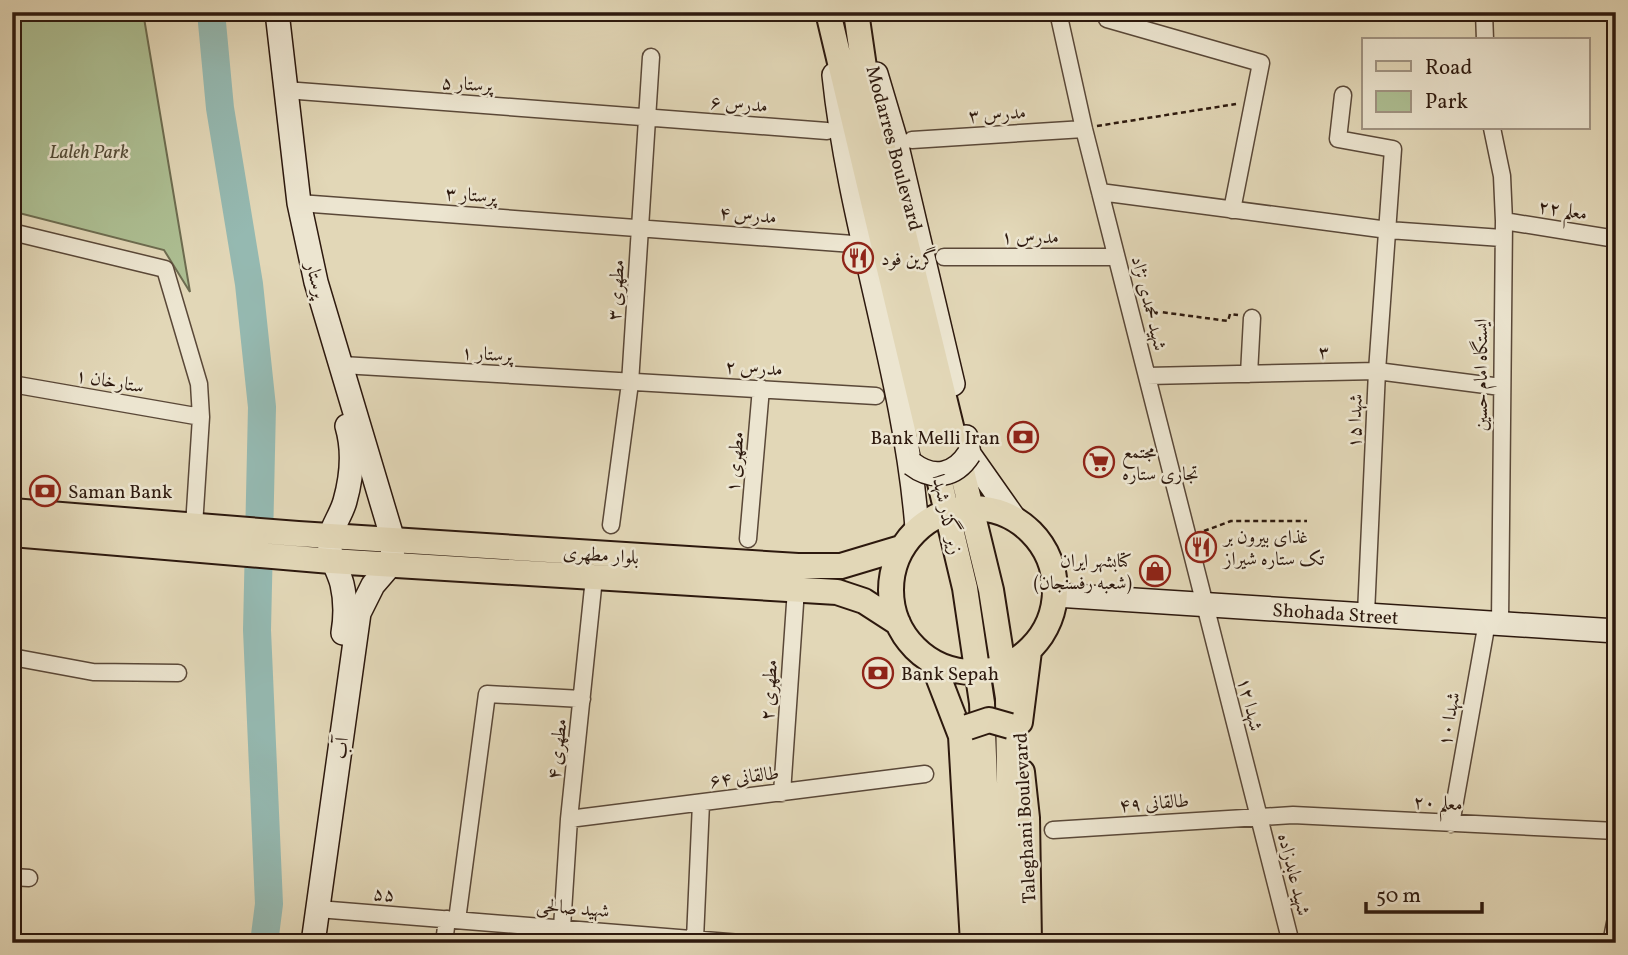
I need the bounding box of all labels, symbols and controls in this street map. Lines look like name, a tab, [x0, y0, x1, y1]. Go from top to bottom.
legend	[1362, 38, 1590, 130]
text: Road	[1425, 54, 1472, 83]
street label: Modarres Boulevard	[859, 63, 928, 234]
street label: پرستار ۵	[440, 70, 495, 100]
text: Park	[1425, 88, 1468, 117]
street label: مدرس ۶	[709, 90, 769, 120]
street label: مدرس ۳	[967, 100, 1027, 130]
park label: Laleh Park	[49, 140, 129, 166]
street label: پرستار ۳	[444, 181, 499, 211]
street label: معلم ۲۲	[1535, 194, 1589, 233]
street label: مدرس ۴	[718, 201, 778, 231]
street label: مدرس ۱	[1001, 225, 1059, 251]
restaurant icon: گرین فود	[841, 241, 875, 275]
place label: گرین فود	[881, 246, 937, 273]
street label: شهید محمدی نژاد	[1124, 253, 1172, 354]
street label: پرستار	[298, 258, 332, 303]
street label: مطهری ۳	[602, 259, 632, 322]
street label: ایستگاه امام حسین	[1468, 319, 1497, 431]
street label: پرستار ۱	[460, 340, 515, 370]
street label: ۳	[1318, 340, 1330, 366]
street label: مدرس ۲	[724, 355, 783, 383]
street label: ستارخان ۱	[73, 363, 146, 401]
street label: شهدا ۱۵	[1342, 393, 1370, 449]
bank icon: Bank Melli Iran	[1006, 420, 1040, 454]
place label: Bank Melli Iran	[871, 426, 1000, 452]
street label: مطهری ۱	[720, 431, 752, 494]
place label: مجتمع تجاری ستاره	[1122, 440, 1199, 488]
supermarket icon: مجتمع تجاری ستاره	[1082, 445, 1116, 479]
street label: زیر گذر شهدا	[924, 471, 970, 557]
bank icon: Saman Bank	[28, 474, 62, 508]
place label: Saman Bank	[68, 480, 172, 506]
place label: غذای بیرون بر تک ستاره شیراز	[1222, 525, 1324, 573]
restaurant icon: غذای بیرون بر تک ستاره شیراز	[1184, 530, 1218, 564]
street label: بلوار مطهری	[562, 540, 640, 572]
place label: کتابشهر ایران (شعبه رفسنجان)	[1034, 549, 1132, 597]
shop icon: کتابشهر ایران (شعبه رفسنجان)	[1138, 554, 1172, 588]
street label: Shohada Street	[1271, 598, 1400, 632]
bank icon: Bank Sepah	[861, 656, 895, 690]
street label: مطهری ۲	[755, 659, 785, 722]
place label: Bank Sepah	[901, 662, 999, 688]
street label: ۱۲ شهدا	[1230, 675, 1268, 734]
street label: شهدا ۱۰	[1432, 690, 1467, 748]
street label: مطهری ۴	[541, 717, 575, 781]
street label: Taleghani Boulevard	[1009, 732, 1043, 904]
street label: آب	[328, 734, 357, 761]
street label: طالقانی ۶۴	[708, 761, 781, 795]
street label: طالقانی ۴۹	[1118, 789, 1190, 819]
street label: معلم ۲۰	[1412, 790, 1463, 823]
street label: شهید عابدزاده	[1270, 831, 1316, 918]
scale bar	[1366, 871, 1481, 915]
street label: ۵۵	[372, 881, 396, 909]
text: 50 m	[1376, 882, 1421, 911]
street label: شهید صالحی	[535, 893, 611, 925]

